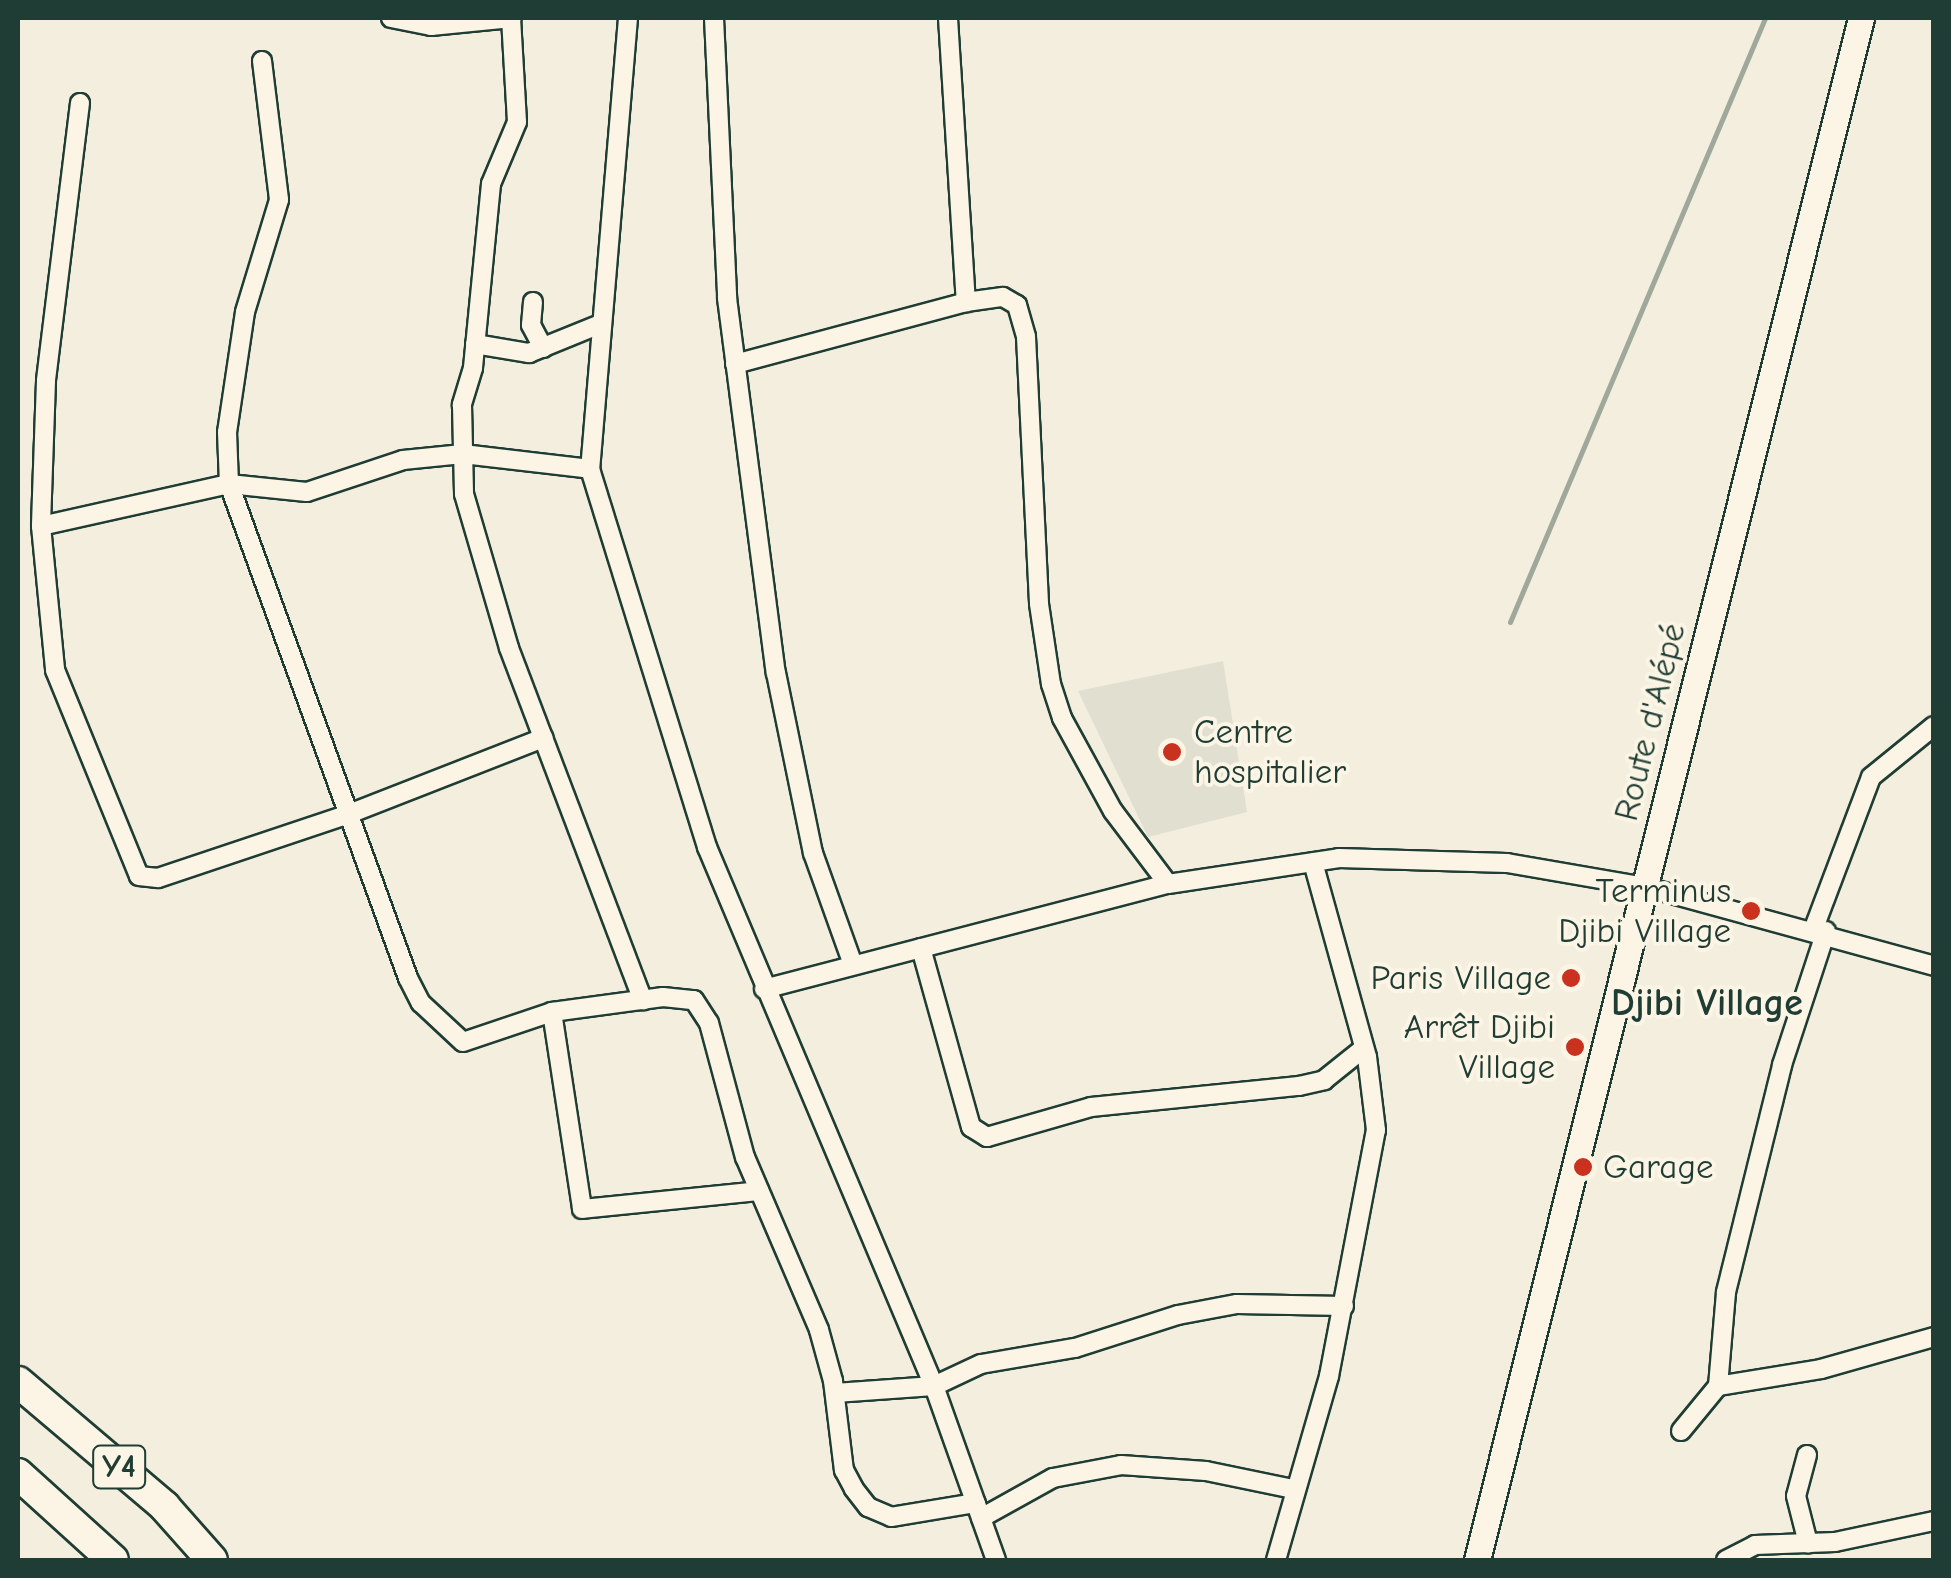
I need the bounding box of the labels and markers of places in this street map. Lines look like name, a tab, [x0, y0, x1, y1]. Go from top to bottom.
place label: Centre hospitalier	[1194, 711, 1346, 793]
marker: Centre hospitalier	[1159, 739, 1185, 765]
place label: Terminus Djibi Village	[1558, 870, 1731, 952]
marker: Terminus Djibi Village	[1740, 900, 1762, 922]
place label: Paris Village	[1371, 957, 1551, 999]
marker: Paris Village	[1560, 967, 1582, 989]
place label: Arrêt Djibi Village	[1404, 1006, 1555, 1088]
marker: Arrêt Djibi Village	[1564, 1036, 1586, 1058]
place label: Garage	[1603, 1146, 1713, 1188]
marker: Garage	[1572, 1156, 1594, 1178]

